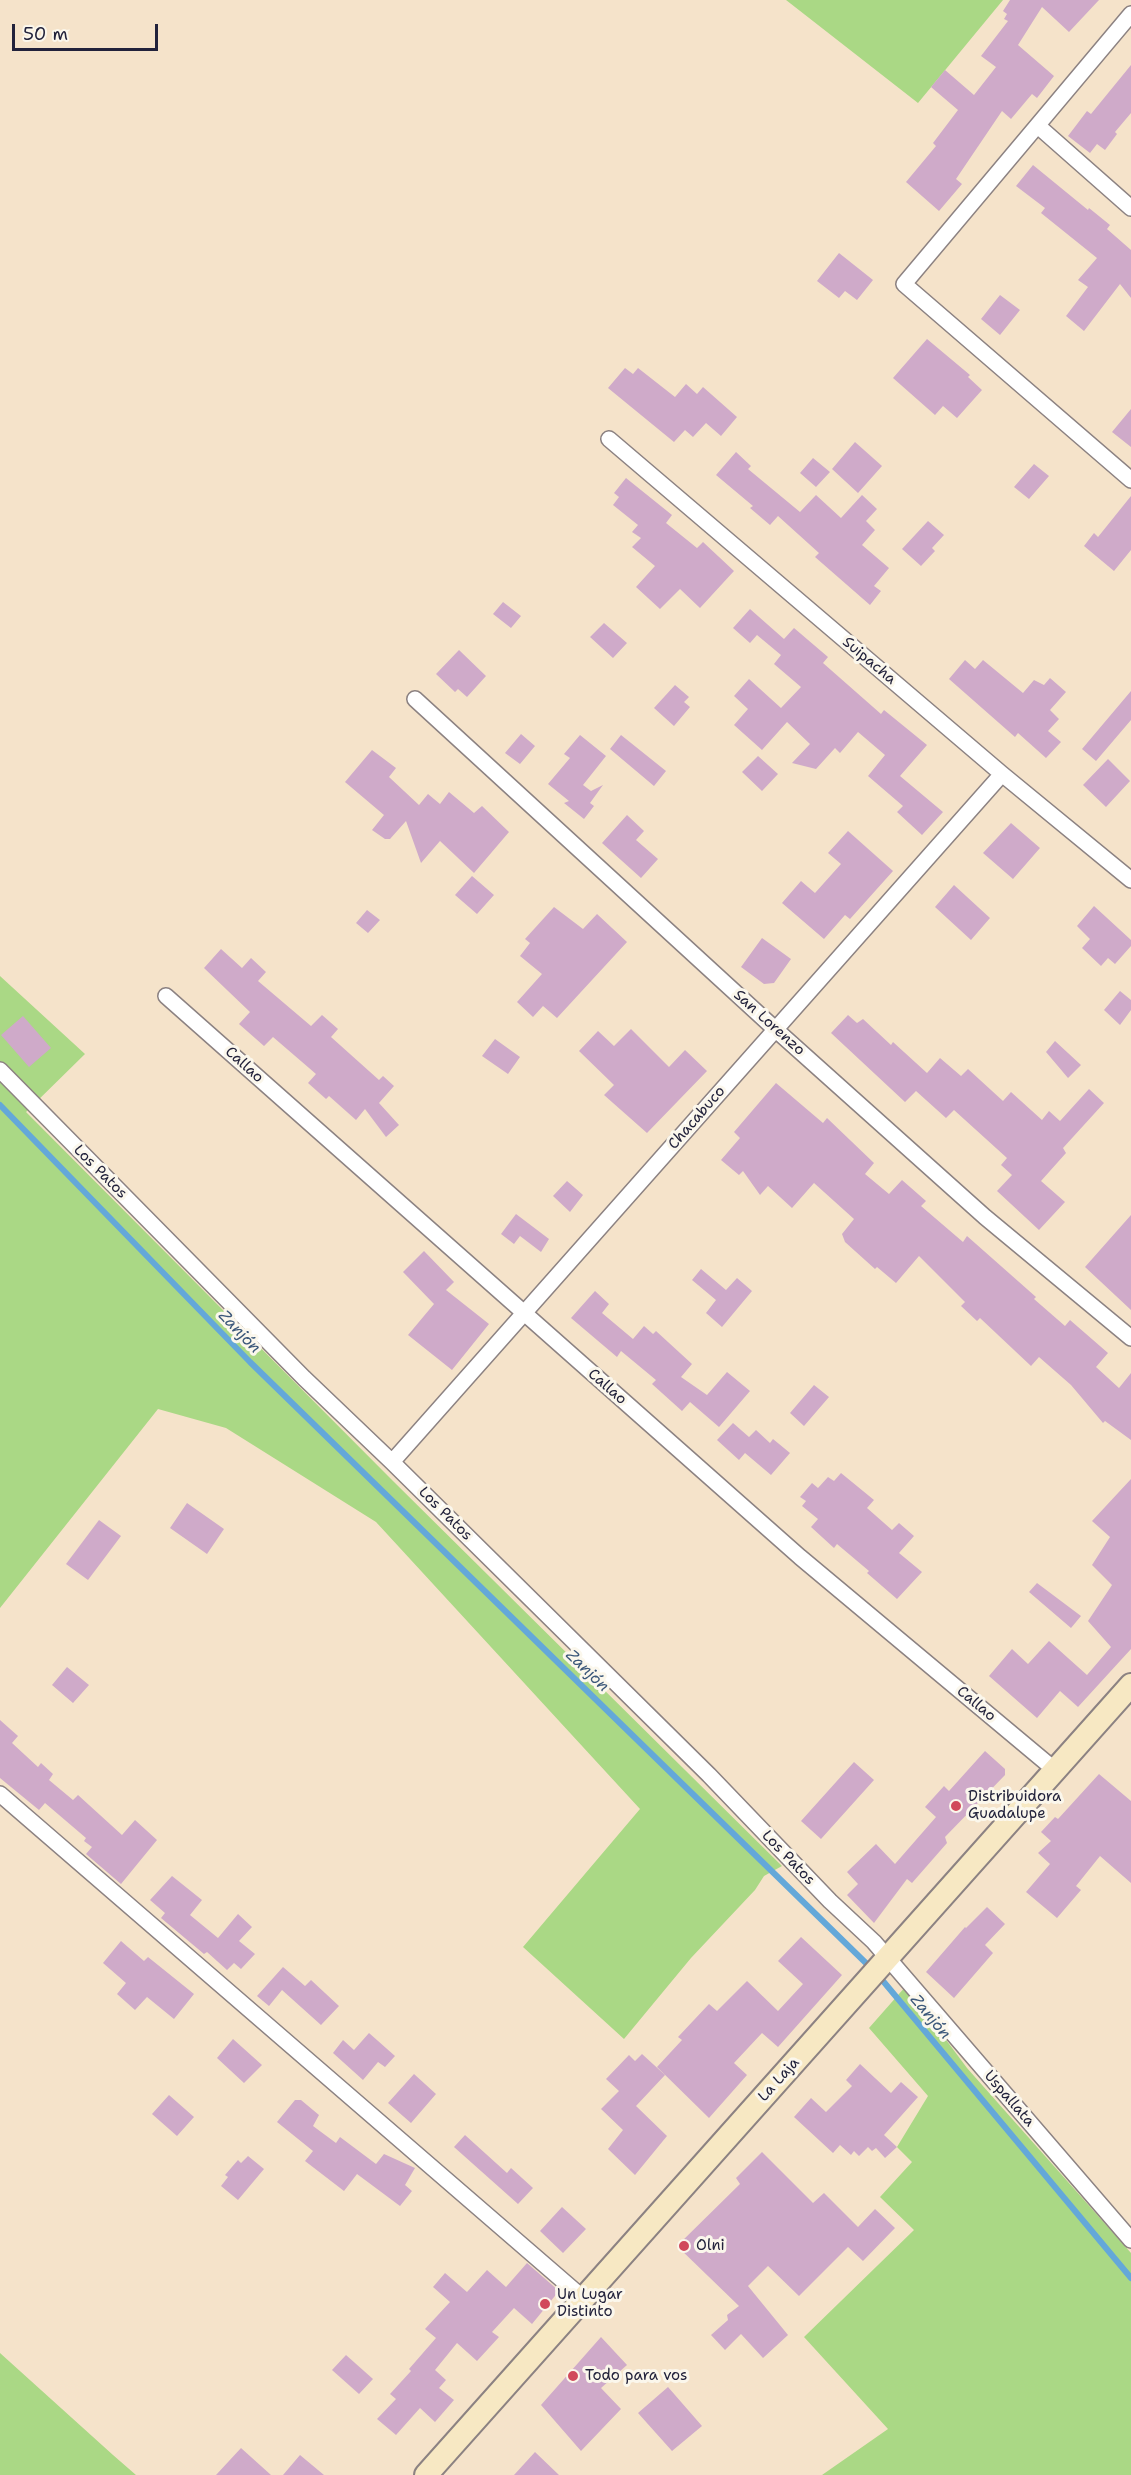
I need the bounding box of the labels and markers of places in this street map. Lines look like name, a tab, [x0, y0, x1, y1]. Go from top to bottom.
place label: Distribuidora Guadalupe	[968, 1788, 1061, 1823]
marker: Distribuidora Guadalupe	[949, 1799, 963, 1813]
place label: Olni	[696, 2237, 725, 2255]
marker: Olni	[677, 2239, 691, 2253]
place label: Un Lugar Distinto	[557, 2286, 623, 2321]
marker: Un Lugar Distinto	[538, 2297, 552, 2311]
place label: Todo para vos	[585, 2367, 687, 2385]
marker: Todo para vos	[566, 2369, 580, 2383]

